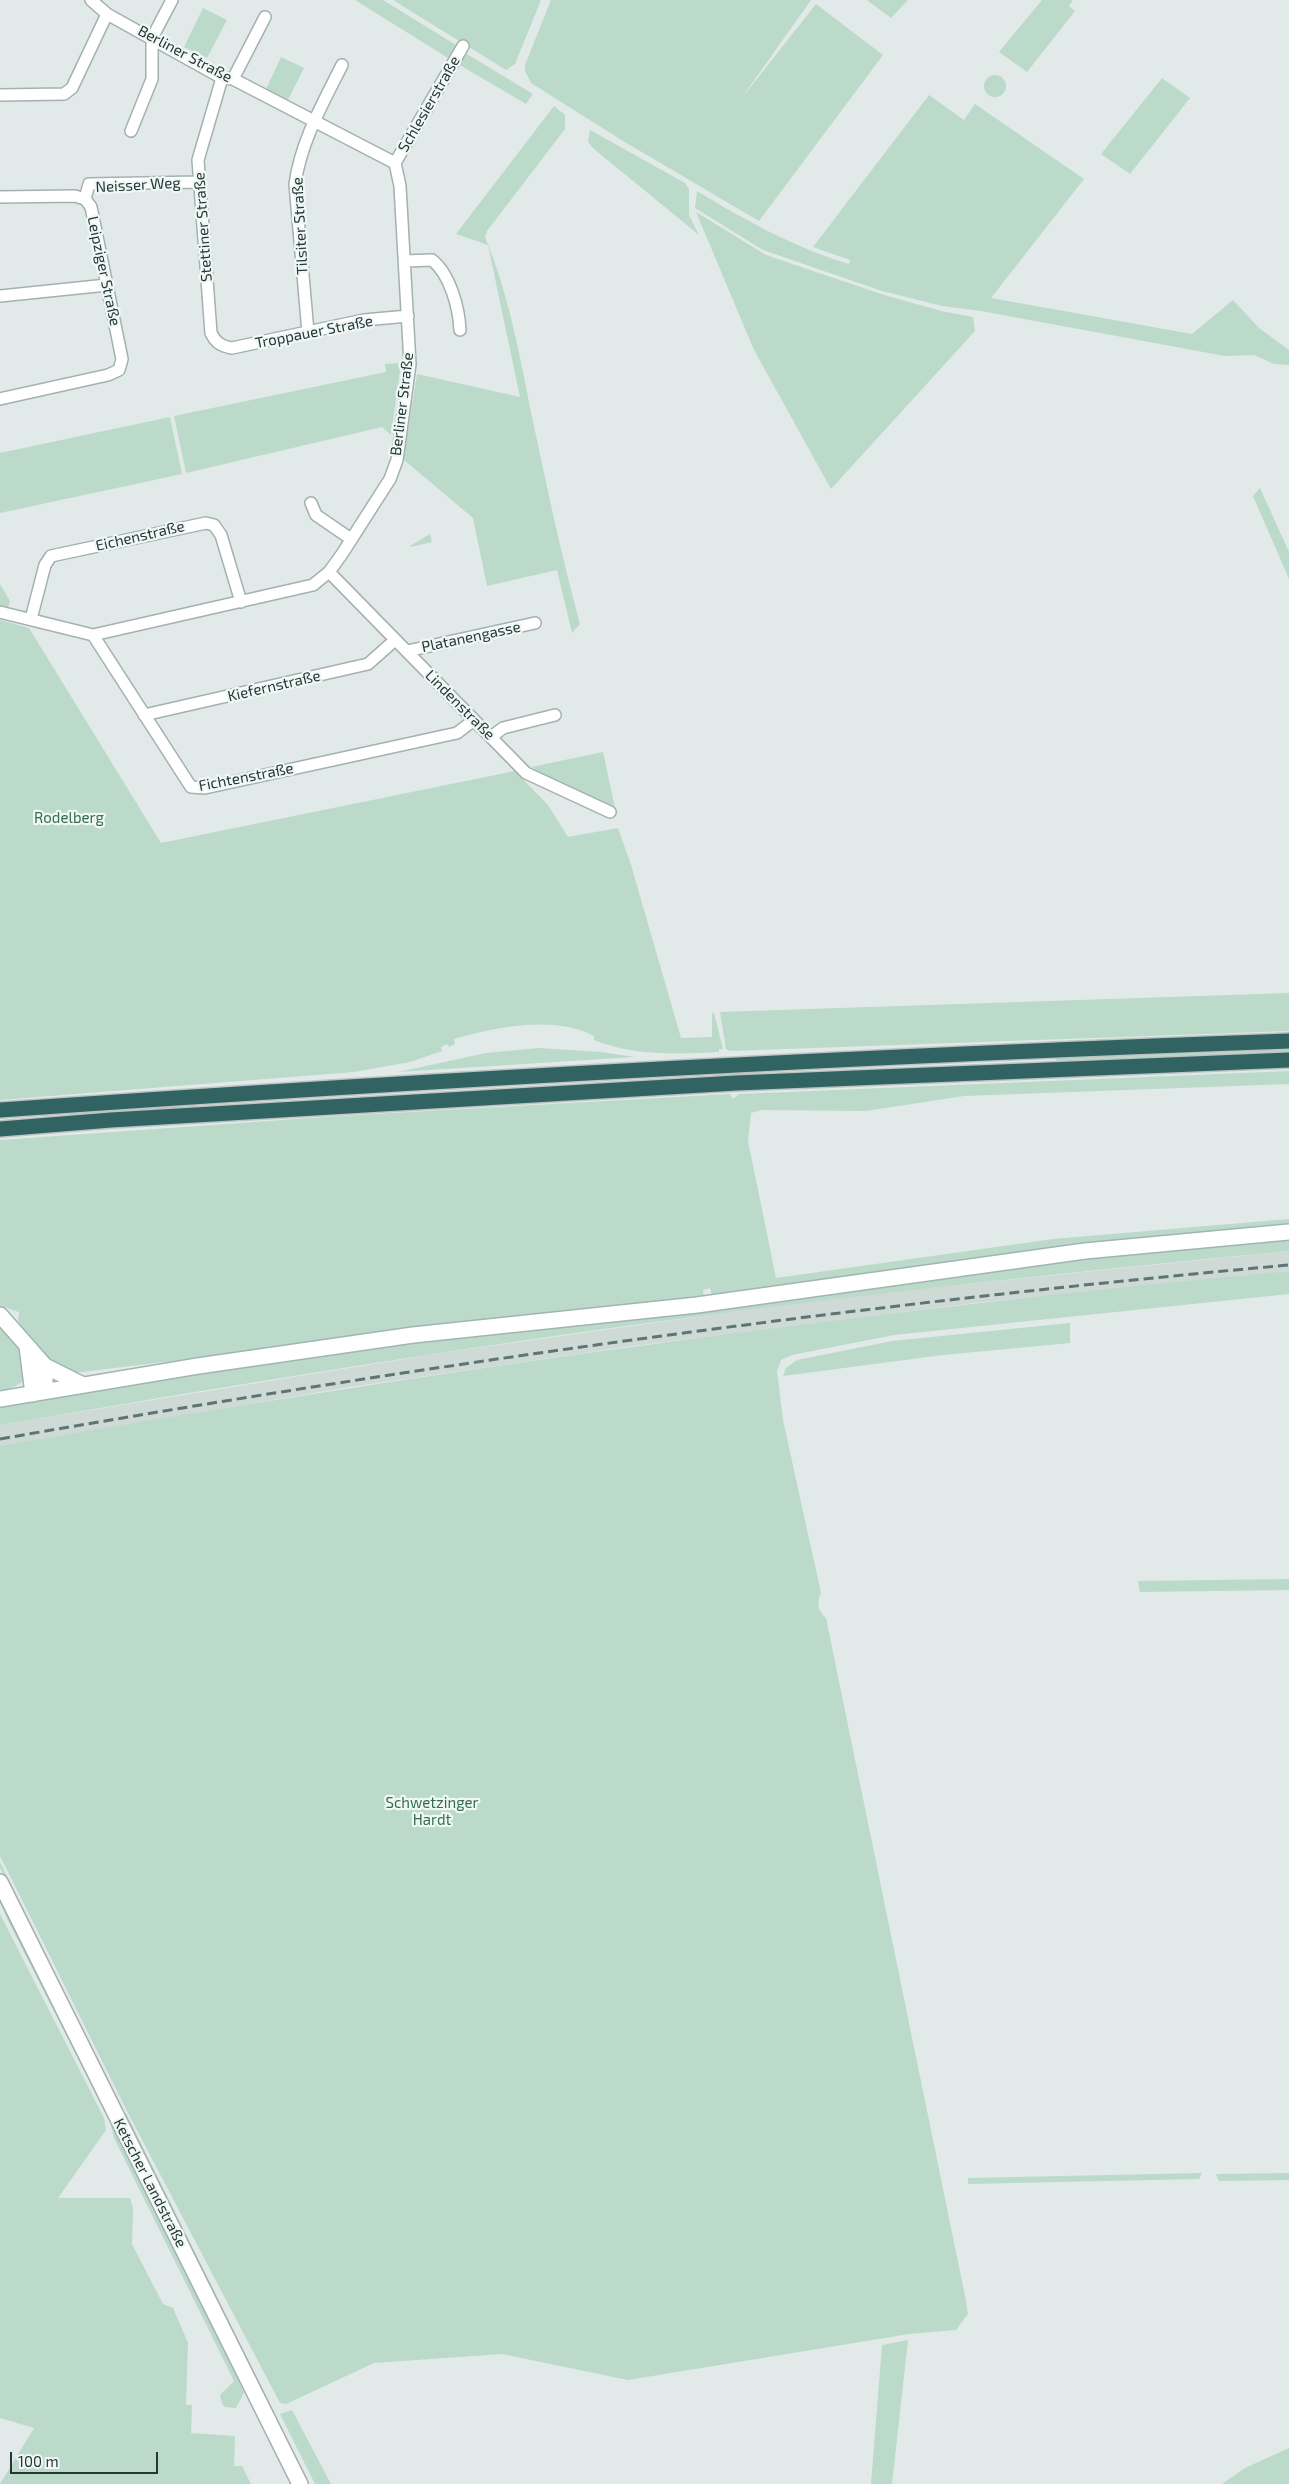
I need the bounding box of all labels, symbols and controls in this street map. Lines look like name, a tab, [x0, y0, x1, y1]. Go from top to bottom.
street label: Berliner Straße	[135, 22, 235, 86]
street label: Schlesierstraße	[394, 53, 464, 155]
street label: Stettiner Straße	[190, 172, 216, 282]
street label: Neisser Weg	[95, 174, 181, 196]
street label: Tilsiter Straße	[288, 177, 312, 275]
street label: Leipziger Straße	[84, 214, 124, 328]
street label: Troppauer Straße	[254, 312, 374, 352]
street label: Berliner Straße	[387, 351, 417, 457]
street label: Eichenstraße	[94, 517, 186, 555]
street label: Platanengasse	[420, 618, 522, 656]
street label: Lindenstraße	[421, 666, 499, 744]
street label: Kiefernstraße	[226, 667, 322, 705]
street label: Fichtenstraße	[197, 759, 295, 795]
park label: Rodelberg	[34, 809, 104, 827]
park label: Schwetzinger Hardt	[385, 1794, 479, 1829]
street label: Ketscher Landstraße	[110, 2115, 190, 2251]
scale bar	[12, 2442, 160, 2474]
text: 100 m	[18, 2452, 59, 2470]

